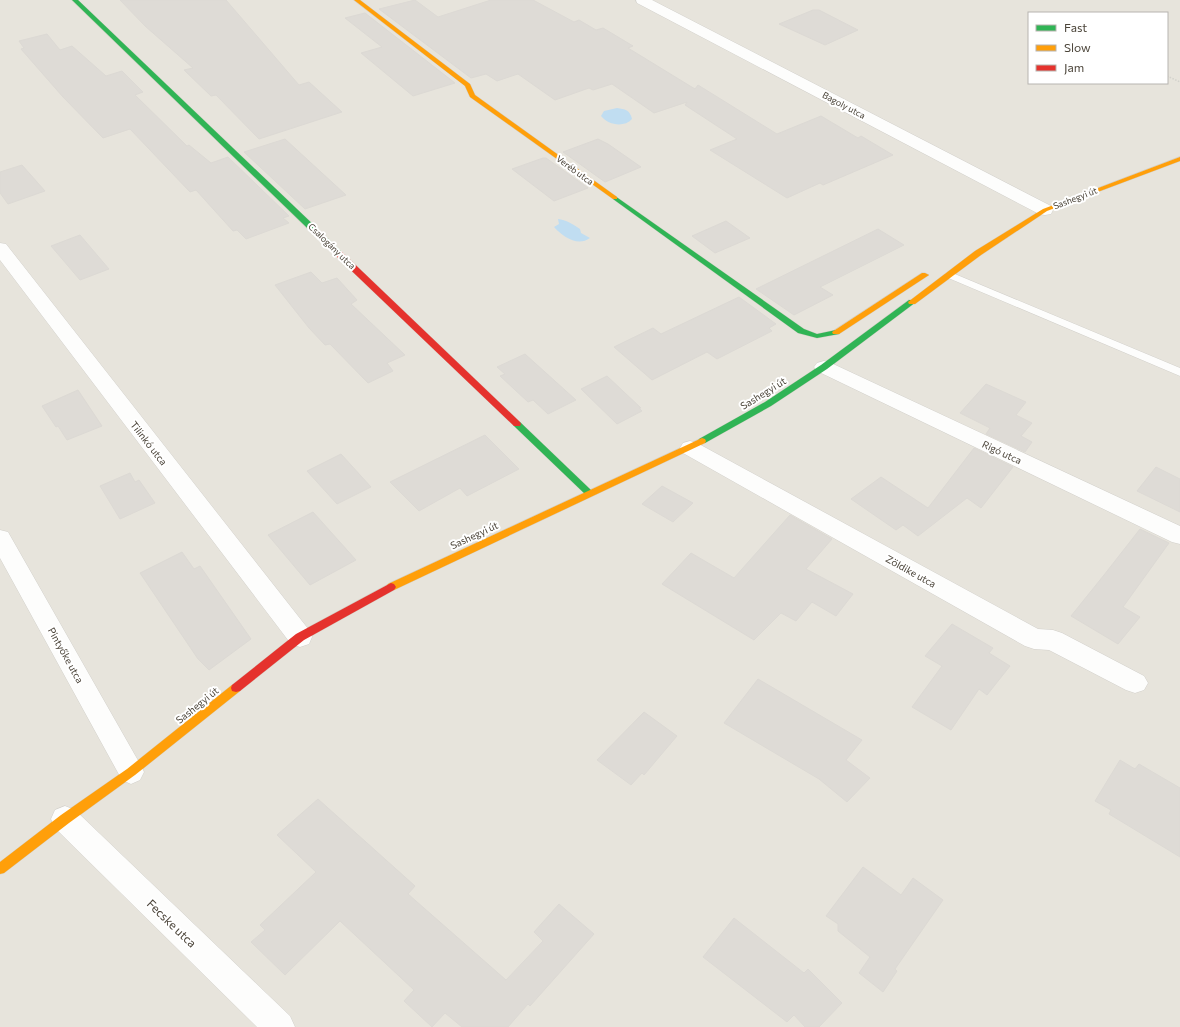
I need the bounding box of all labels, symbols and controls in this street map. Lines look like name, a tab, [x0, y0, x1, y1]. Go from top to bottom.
legend	[1028, 12, 1168, 84]
text: Fast	[1064, 20, 1087, 34]
text: Slow	[1064, 40, 1091, 54]
text: Jam	[1064, 60, 1084, 75]
street label: Bagoly utca	[821, 89, 868, 121]
street label: Veréb utca	[554, 153, 596, 187]
street label: Sashegyi út	[1051, 184, 1099, 211]
street label: Csalogány utca	[306, 221, 358, 271]
street label: Sashegyi út	[738, 374, 788, 412]
street label: Tilinkó utca	[128, 419, 170, 467]
street label: Rigó utca	[980, 438, 1024, 466]
street label: Sashegyi út	[448, 519, 500, 551]
street label: Zöldike utca	[884, 552, 938, 590]
street label: Pintyőke utca	[46, 625, 86, 685]
street label: Sashegyi út	[173, 684, 221, 726]
street label: Fecske utca	[144, 896, 200, 950]

